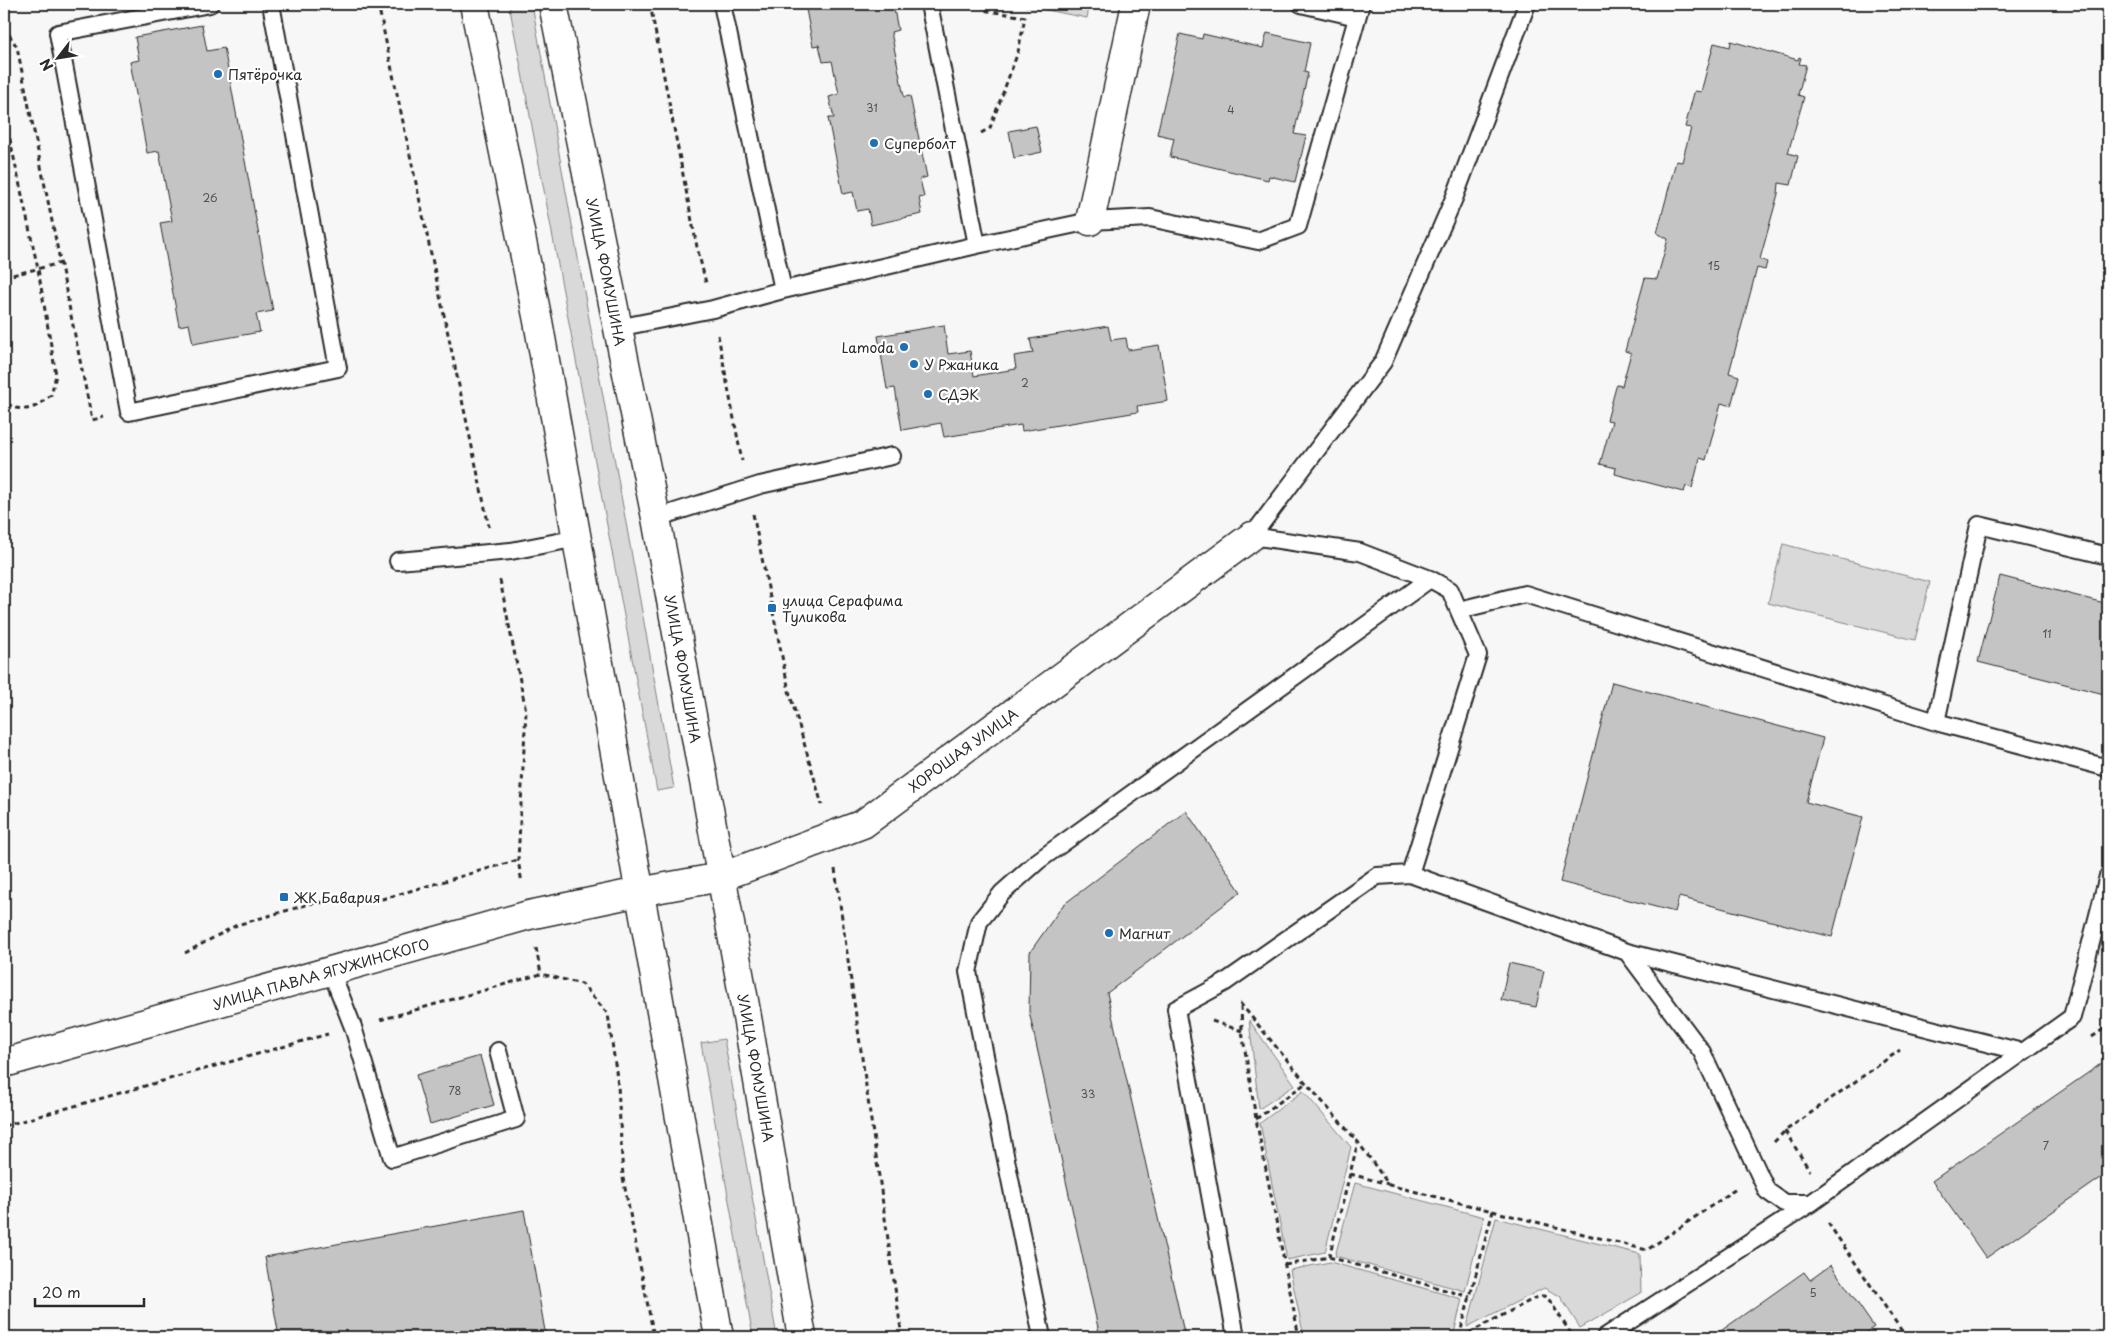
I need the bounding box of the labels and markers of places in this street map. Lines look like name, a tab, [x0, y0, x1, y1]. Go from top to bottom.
place label: Пятёрочка	[228, 64, 302, 85]
marker: Пятёрочка	[212, 68, 224, 80]
place label: Суперболт	[884, 133, 956, 154]
marker: Суперболт	[868, 137, 880, 149]
place label: Lamoda	[842, 337, 894, 358]
marker: Lamoda	[898, 341, 910, 353]
place label: У Ржаника	[924, 354, 999, 375]
marker: У Ржаника	[908, 358, 920, 370]
place label: СДЭК	[938, 384, 979, 405]
marker: СДЭК	[922, 388, 934, 400]
place label: улица Серафима Туликова	[782, 590, 903, 627]
marker: улица Серафима Туликова	[766, 602, 778, 614]
place label: ЖК Бавария	[293, 887, 380, 908]
marker: ЖК Бавария	[278, 891, 290, 903]
place label: Магнит	[1119, 923, 1171, 944]
marker: Магнит	[1103, 927, 1115, 939]

